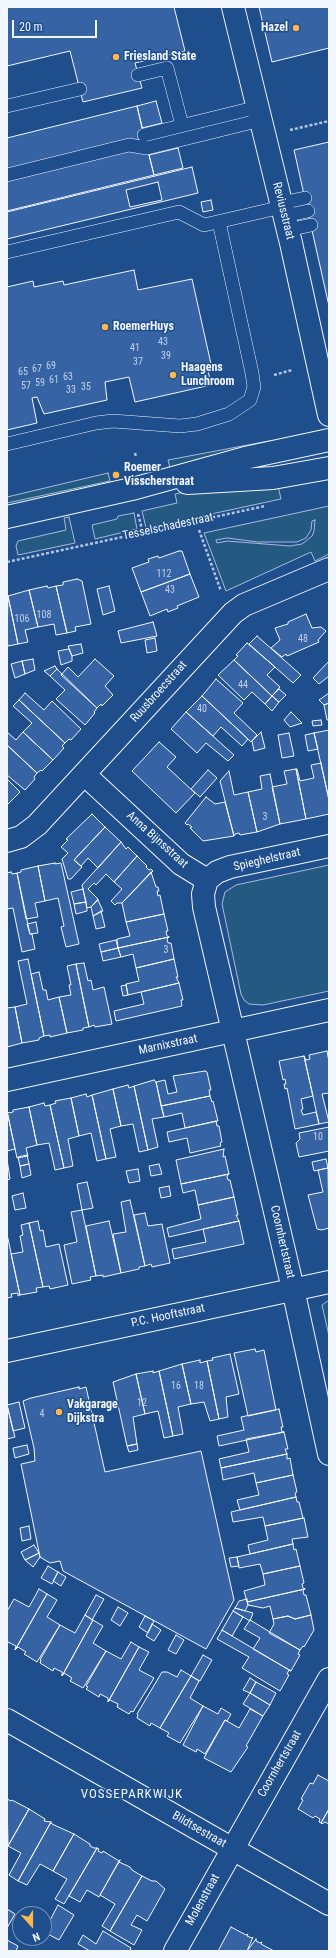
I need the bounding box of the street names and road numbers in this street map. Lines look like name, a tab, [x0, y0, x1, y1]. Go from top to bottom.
street label: Reviusstraat	[269, 181, 297, 241]
street label: Tesselschadestraat	[121, 510, 215, 544]
street label: Ruusbroecstraat	[128, 658, 190, 726]
street label: Anna Bijnsstraat	[123, 809, 191, 871]
street label: Spieghelstraat	[232, 845, 302, 875]
street label: Marnixstraat	[137, 1032, 199, 1058]
street label: Coornhertstraat	[267, 1204, 297, 1280]
street label: P.C. Hooftstraat	[130, 1301, 206, 1331]
street label: Coornhertstraat	[255, 1728, 305, 1800]
street label: Bildtsestraat	[169, 1809, 229, 1851]
street label: Molenstraat	[183, 1872, 223, 1928]

